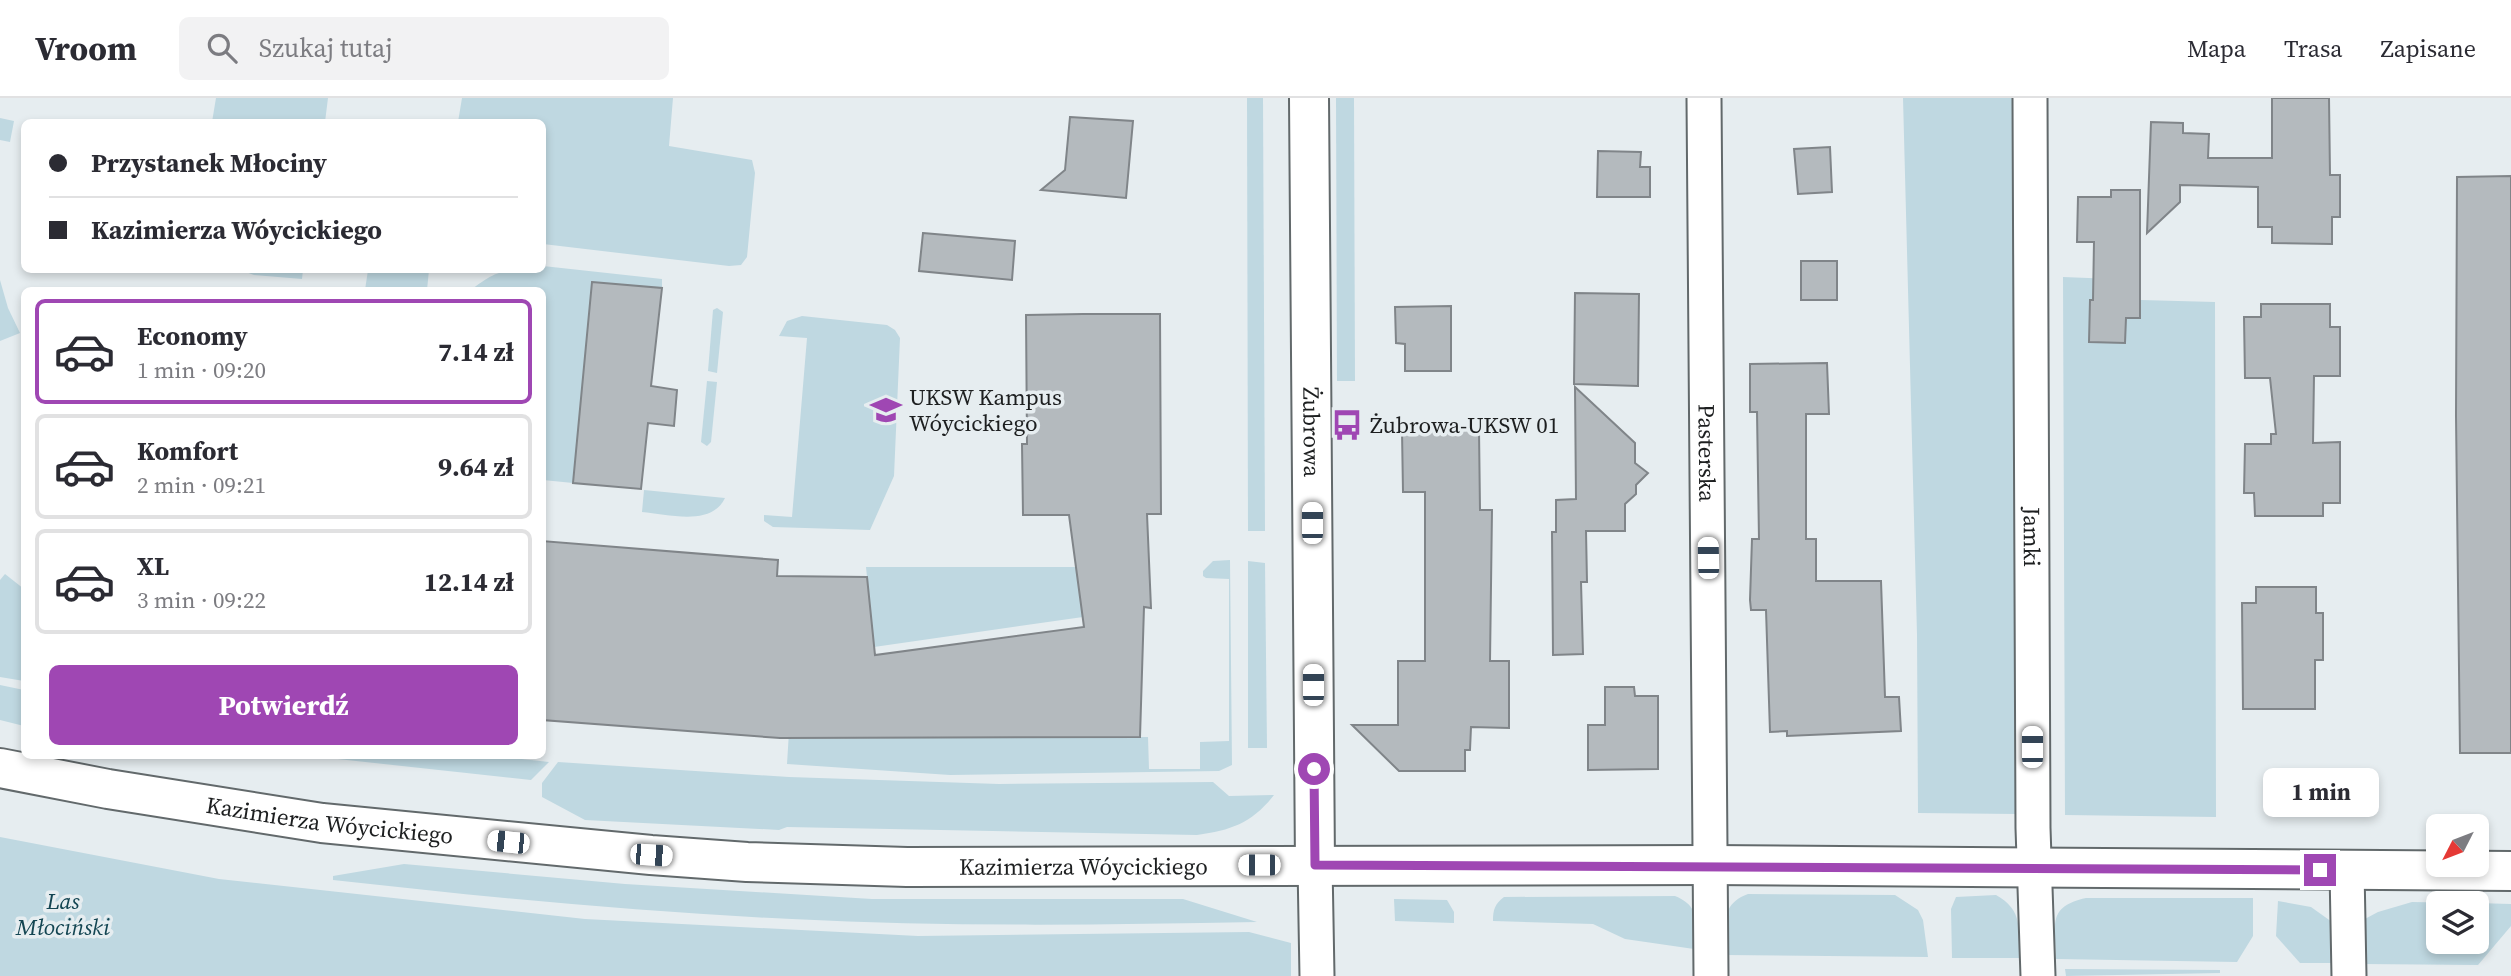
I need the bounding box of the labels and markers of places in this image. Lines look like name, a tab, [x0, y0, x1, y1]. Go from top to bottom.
place label: UKSW Kampus Wóycickiego	[909, 381, 1062, 439]
school or university icon: UKSW Kampus Wóycickiego	[869, 393, 903, 427]
bus stop icon: Żubrowa-UKSW 01	[1330, 408, 1364, 442]
place label: Żubrowa-UKSW 01	[1370, 409, 1559, 441]

